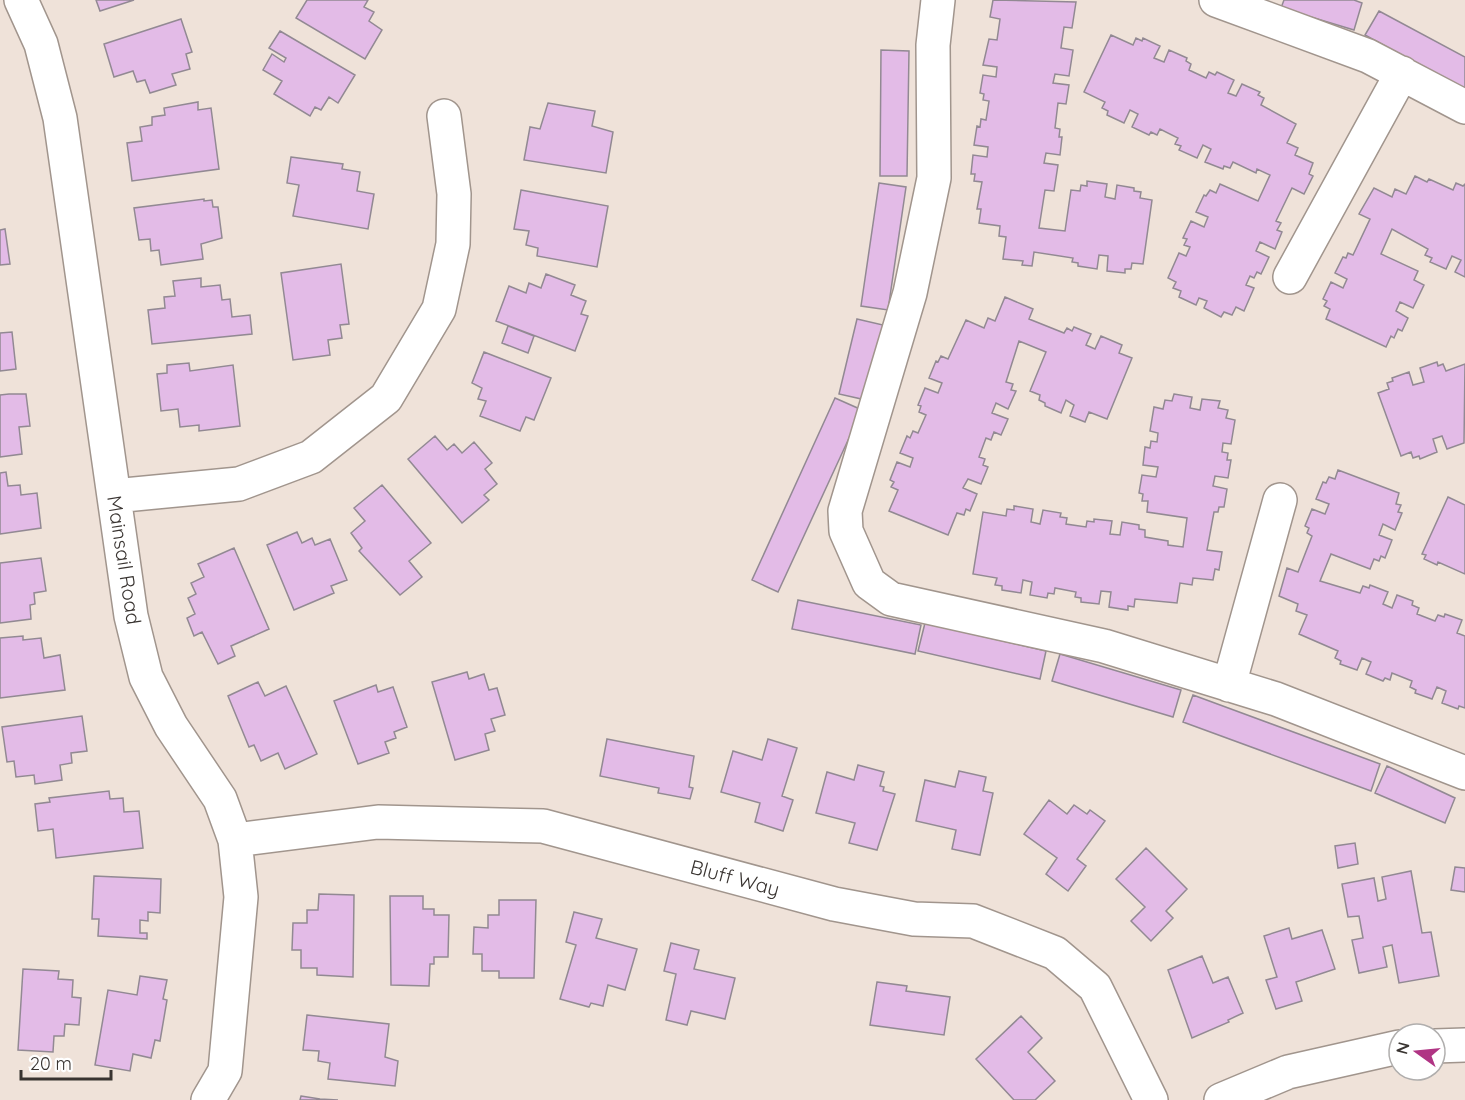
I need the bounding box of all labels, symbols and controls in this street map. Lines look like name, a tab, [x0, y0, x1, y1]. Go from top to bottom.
street label: Mainsail Road	[102, 494, 147, 626]
street label: Bluff Way	[688, 854, 782, 901]
north arrow	[1387, 1022, 1447, 1082]
text: N	[1391, 1040, 1414, 1056]
scale bar	[21, 1043, 111, 1081]
text: 20 m	[30, 1052, 72, 1075]

